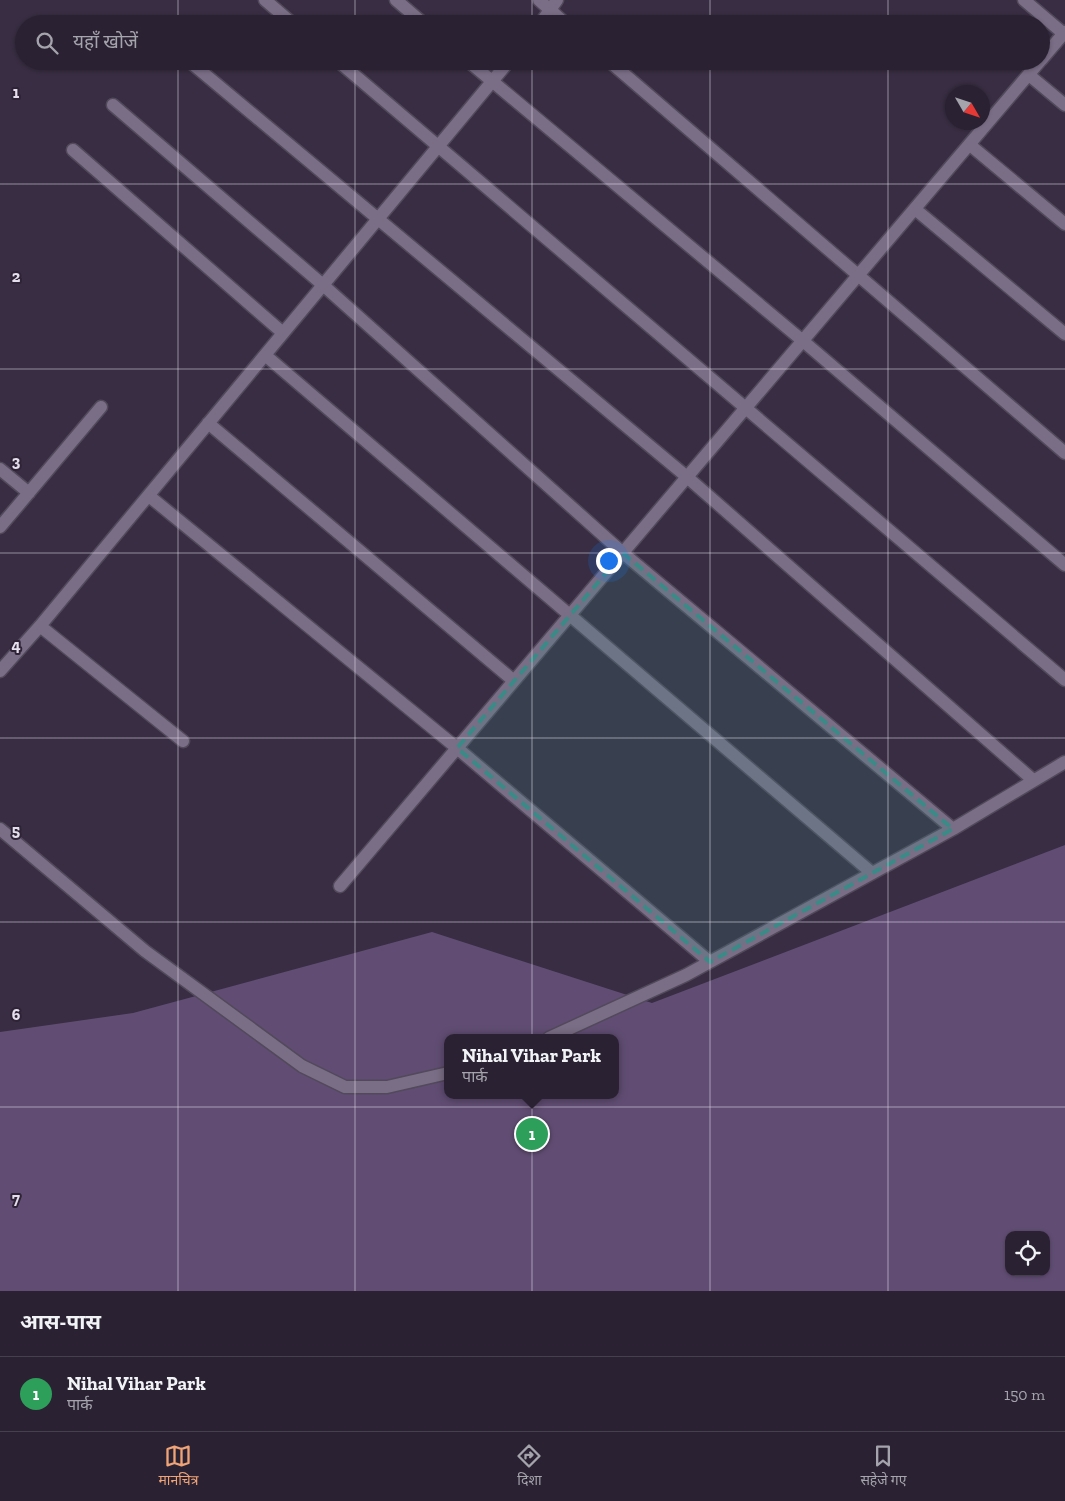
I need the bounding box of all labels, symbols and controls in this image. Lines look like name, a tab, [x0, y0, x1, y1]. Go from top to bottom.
search box	[15, 15, 1050, 70]
icon: search	[33, 29, 61, 57]
text: यहाँ खोजें	[73, 30, 138, 53]
text: 1	[13, 83, 20, 102]
north arrow	[945, 85, 990, 130]
text: 2	[12, 267, 21, 286]
text: 3	[12, 452, 21, 471]
your location	[596, 548, 622, 574]
text: 4	[11, 636, 21, 655]
text: 5	[12, 821, 20, 840]
text: 6	[12, 1005, 21, 1024]
popup	[444, 1034, 619, 1099]
text: Nihal Vihar Park	[462, 1044, 601, 1067]
text: पार्क	[462, 1067, 488, 1086]
pin: 1	[516, 1115, 548, 1153]
text: 7	[12, 1189, 20, 1208]
map controls	[1005, 1231, 1050, 1276]
button: locate	[1005, 1231, 1050, 1276]
text: आस-पास	[20, 1309, 101, 1334]
text: Nihal Vihar Park	[67, 1372, 206, 1395]
text: 1	[33, 1385, 39, 1404]
text: 150 m	[1004, 1385, 1045, 1404]
text: पार्क	[67, 1395, 93, 1414]
tab: मानचित्र	[158, 1442, 198, 1491]
tab: दिशा	[515, 1442, 543, 1491]
tab: सहेजे गए	[860, 1442, 906, 1491]

